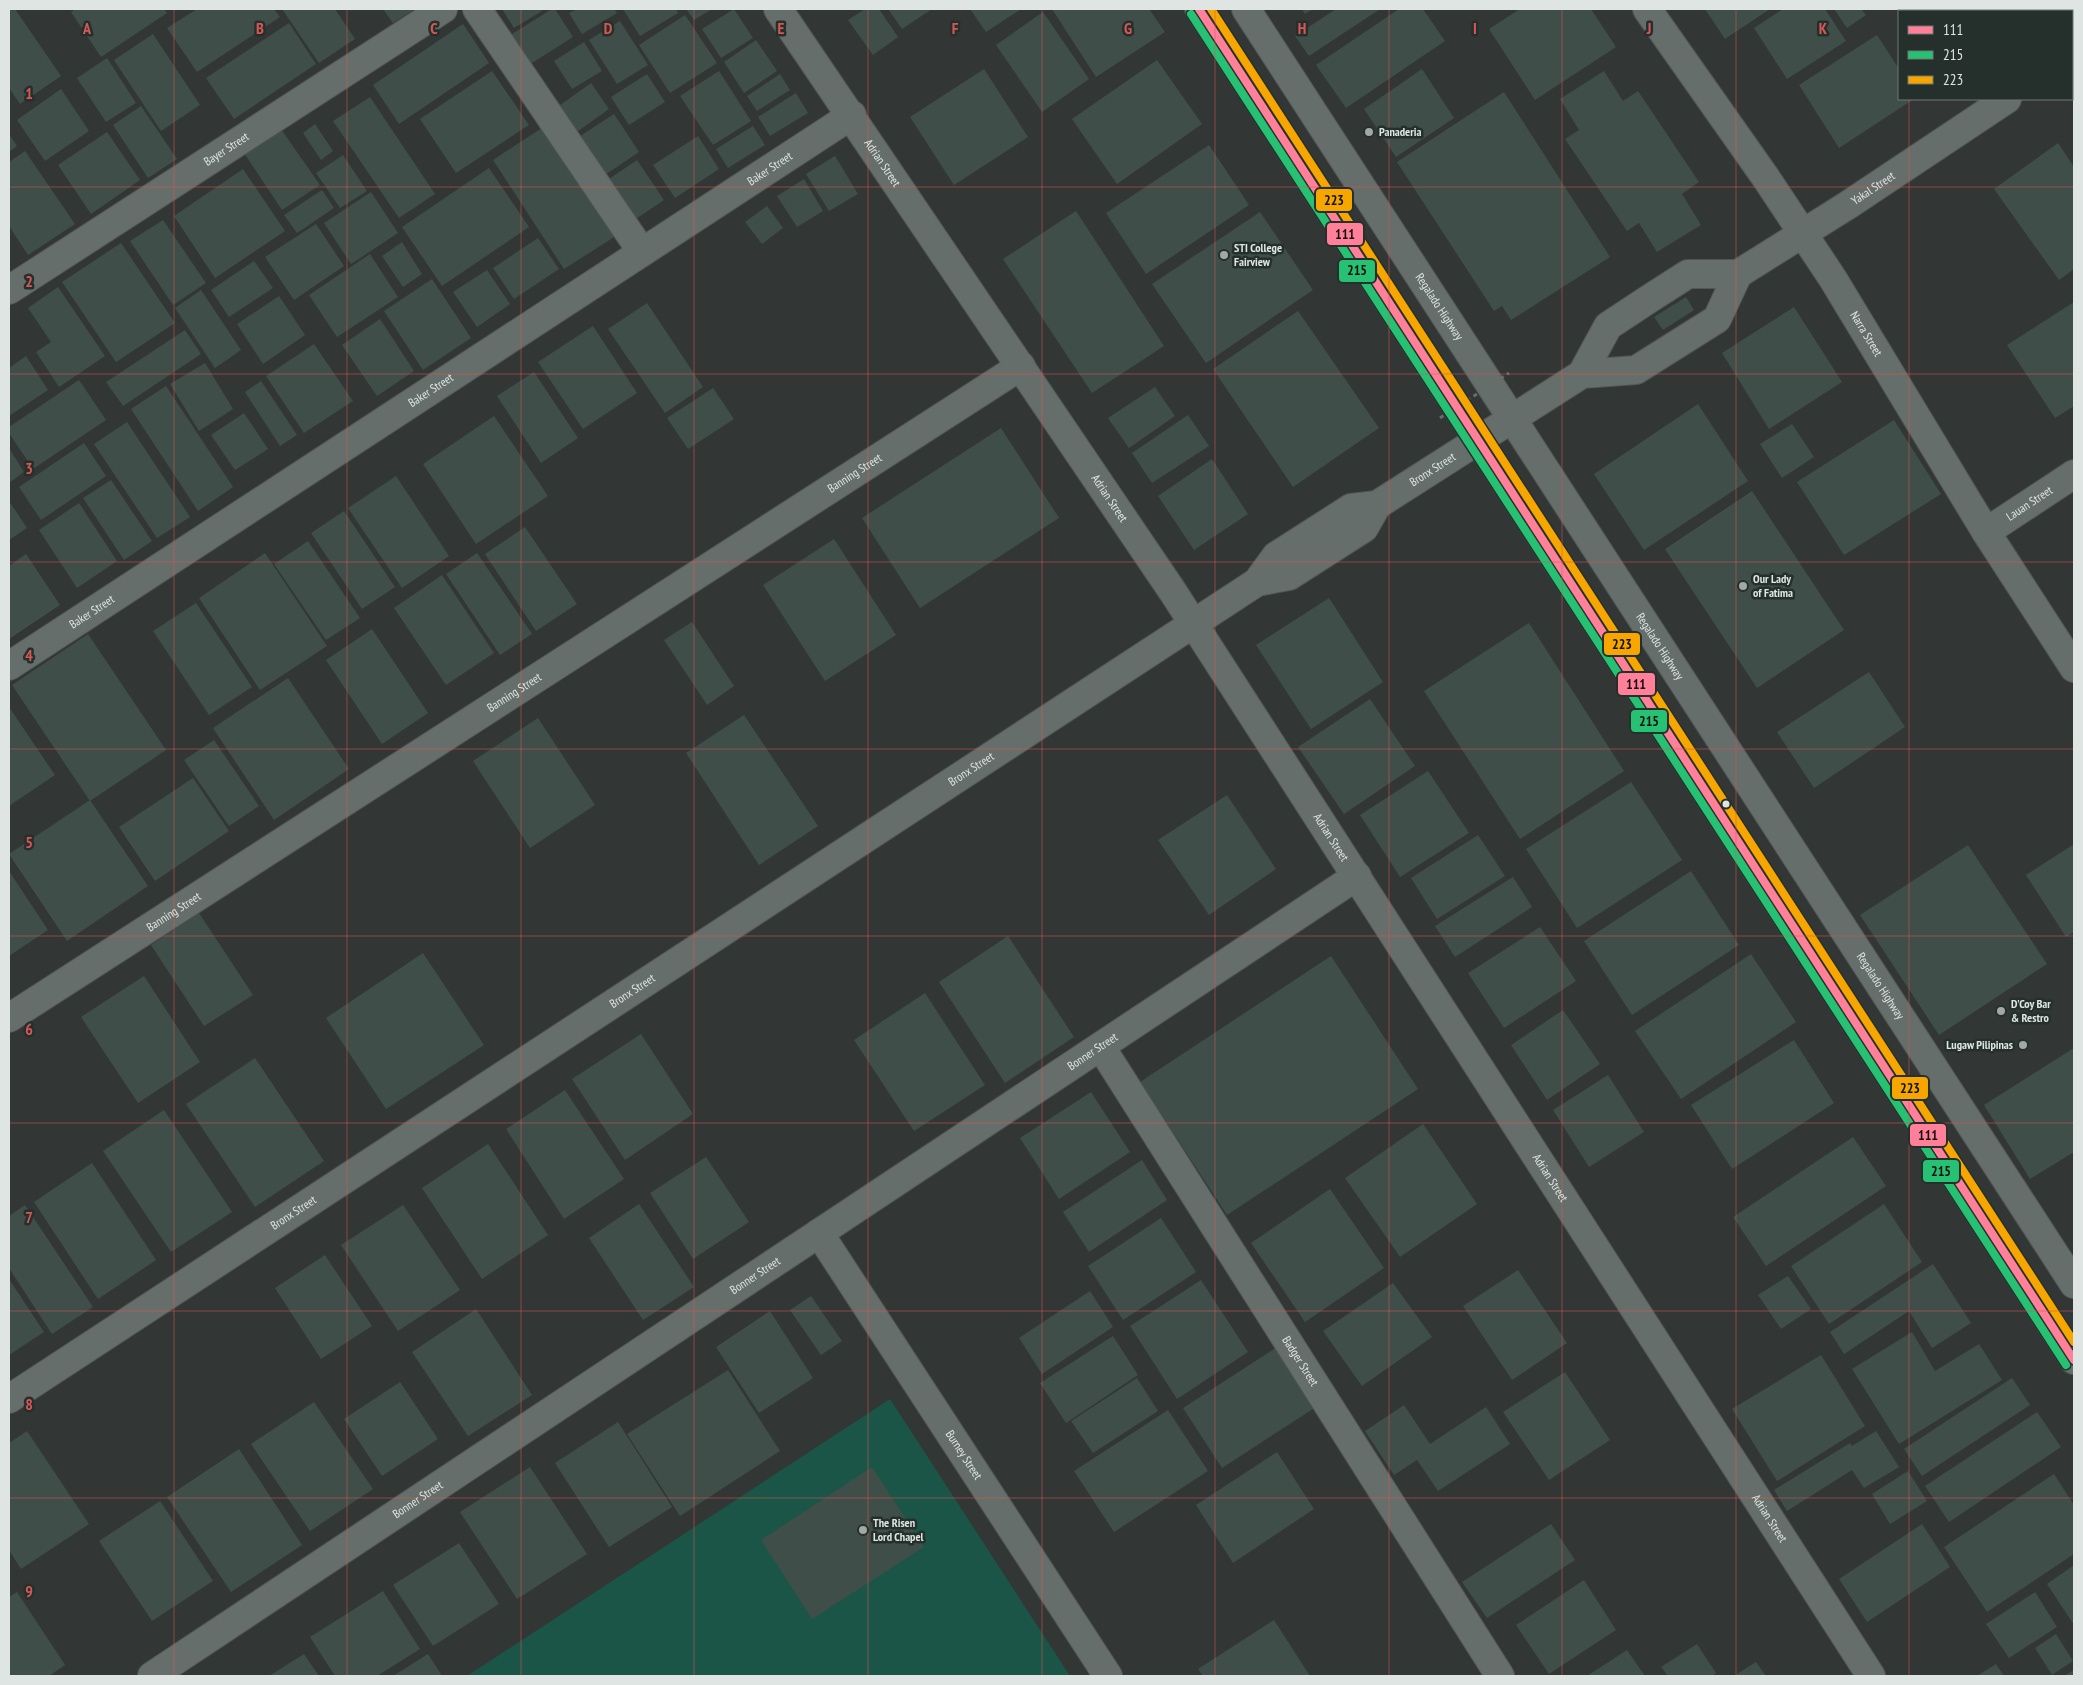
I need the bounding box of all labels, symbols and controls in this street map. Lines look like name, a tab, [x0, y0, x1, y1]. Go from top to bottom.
legend	[1898, 10, 2073, 100]
text: A	[82, 18, 92, 38]
text: B	[256, 18, 264, 38]
text: C	[430, 18, 438, 38]
text: D	[604, 18, 613, 38]
text: E	[778, 18, 785, 38]
text: F	[952, 18, 959, 38]
text: G	[1124, 18, 1132, 38]
text: H	[1298, 18, 1306, 38]
text: I	[1473, 18, 1477, 38]
text: J	[1646, 18, 1651, 38]
text: K	[1819, 18, 1828, 38]
text: 111	[1943, 20, 1963, 39]
text: 215	[1943, 45, 1963, 64]
text: 223	[1943, 70, 1963, 89]
text: 1	[25, 83, 33, 103]
place label: Panaderia	[1379, 124, 1421, 139]
marker: Panaderia	[1363, 126, 1375, 138]
street label: Bayer Street	[201, 128, 252, 169]
street label: Adrian Street	[861, 136, 905, 190]
street label: Baker Street	[744, 148, 796, 188]
street label: Yakal Street	[1848, 168, 1898, 208]
line badge: 223	[1315, 188, 1353, 212]
text: 223	[1324, 191, 1344, 209]
line badge: 111	[1326, 222, 1364, 246]
text: 111	[1335, 225, 1355, 243]
place label: STI College Fairview	[1234, 240, 1282, 269]
marker: STI College Fairview	[1218, 249, 1230, 261]
line badge: 215	[1338, 259, 1376, 283]
text: 215	[1347, 261, 1367, 279]
street label: Regalado Highway	[1413, 270, 1467, 343]
text: 2	[25, 271, 33, 291]
street label: Narra Street	[1847, 308, 1886, 360]
street label: Baker Street	[405, 369, 457, 410]
street label: Banning Street	[824, 449, 885, 496]
street label: Bronx Street	[1407, 449, 1459, 489]
text: 3	[25, 458, 33, 478]
street label: Adrian Street	[1088, 471, 1132, 525]
street label: Lauan Street	[2003, 482, 2056, 524]
place label: Our Lady of Fatima	[1753, 571, 1793, 600]
marker: Our Lady of Fatima	[1737, 580, 1749, 592]
street label: Baker Street	[66, 591, 118, 632]
street label: Regalado Highway	[1633, 610, 1688, 683]
line badge: 223	[1603, 632, 1641, 656]
text: 223	[1612, 635, 1632, 653]
text: 4	[25, 645, 33, 665]
street label: Banning Street	[484, 669, 544, 715]
line badge: 111	[1617, 672, 1656, 696]
text: 111	[1626, 675, 1646, 693]
line badge: 215	[1630, 709, 1668, 733]
text: 215	[1639, 712, 1659, 730]
street label: Bronx Street	[945, 748, 997, 789]
unlabelled marker	[1721, 799, 1731, 809]
street label: Adrian Street	[1310, 810, 1353, 865]
text: 5	[25, 832, 33, 852]
street label: Banning Street	[144, 888, 204, 934]
street label: Regalado Highway	[1854, 950, 1908, 1022]
street label: Bronx Street	[606, 970, 658, 1011]
place label: D'Coy Bar & Restro	[2011, 996, 2051, 1025]
marker: D'Coy Bar & Restro	[1995, 1005, 2007, 1017]
text: 6	[25, 1019, 33, 1039]
street label: Bonner Street	[1064, 1029, 1121, 1073]
place label: Lugaw Pilipinas	[1946, 1037, 2013, 1052]
marker: Lugaw Pilipinas	[2017, 1039, 2029, 1051]
line badge: 223	[1891, 1076, 1929, 1100]
text: 223	[1900, 1079, 1920, 1097]
line badge: 111	[1909, 1123, 1947, 1147]
text: 111	[1918, 1126, 1938, 1144]
street label: Adrian Street	[1530, 1151, 1572, 1205]
line badge: 215	[1922, 1159, 1960, 1183]
text: 215	[1931, 1162, 1951, 1180]
street label: Bronx Street	[268, 1192, 319, 1233]
text: 7	[25, 1207, 33, 1227]
street label: Bonner Street	[727, 1253, 783, 1297]
street label: Badger Street	[1279, 1333, 1323, 1389]
text: 8	[25, 1394, 33, 1414]
street label: Burney Street	[943, 1427, 986, 1483]
street label: Bonner Street	[390, 1477, 446, 1521]
street label: Adrian Street	[1749, 1491, 1791, 1546]
place label: The Risen Lord Chapel	[873, 1515, 924, 1544]
marker: The Risen Lord Chapel	[857, 1524, 869, 1536]
text: 9	[25, 1581, 33, 1601]

